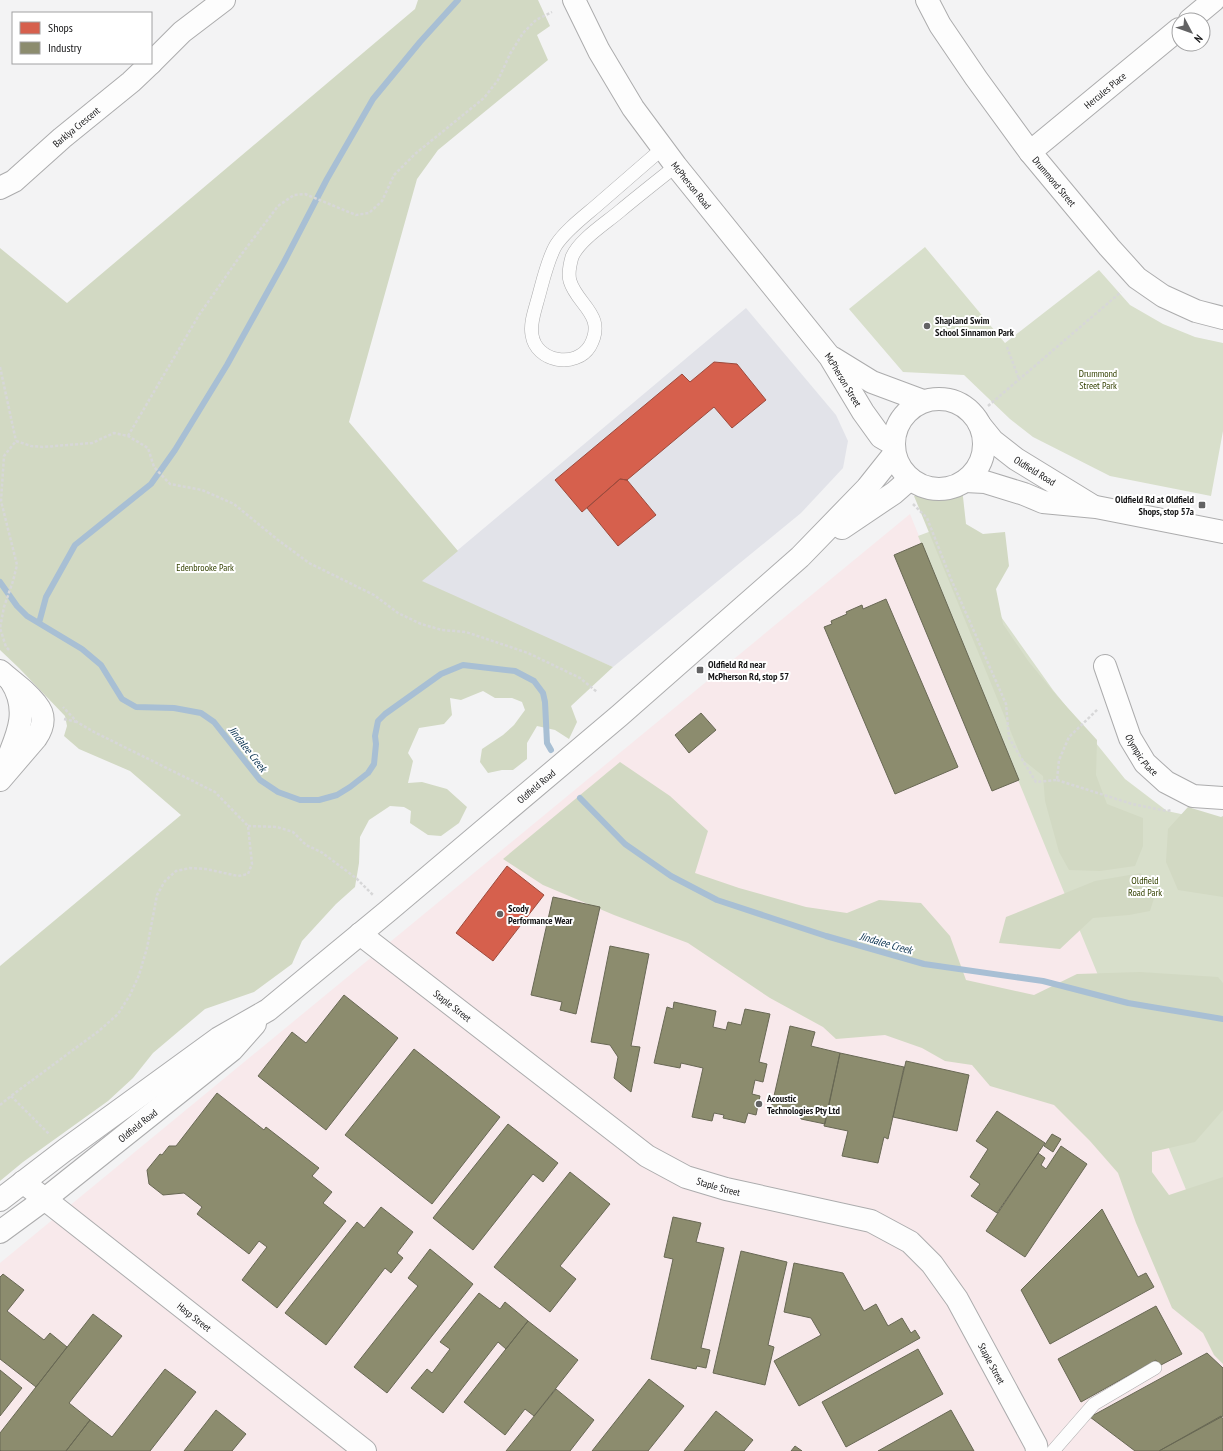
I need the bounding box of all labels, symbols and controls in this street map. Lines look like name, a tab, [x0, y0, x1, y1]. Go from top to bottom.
legend	[12, 12, 152, 64]
north arrow	[1171, 12, 1211, 52]
text: Shops	[48, 20, 73, 35]
text: N	[1191, 32, 1206, 45]
text: Industry	[48, 40, 82, 55]
street label: Hercules Place	[1081, 70, 1129, 112]
street label: Barklya Crescent	[50, 104, 103, 150]
street label: Drummond Street	[1029, 154, 1079, 210]
street label: McPherson Road	[668, 159, 714, 212]
place label: Shapland Swim School Sinnamon Park	[935, 314, 1015, 339]
marker: Shapland Swim School Sinnamon Park	[922, 321, 932, 331]
street label: McPherson Street	[822, 350, 864, 409]
park label: Drummond Street Park	[1079, 367, 1117, 392]
street label: Oldfield Road	[1011, 453, 1058, 489]
place label: Oldfield Rd at Oldfield Shops, stop 57a	[1115, 493, 1195, 518]
marker: Oldfield Rd at Oldfield Shops, stop 57a	[1197, 500, 1207, 510]
park label: Edenbrooke Park	[176, 561, 234, 574]
place label: Oldfield Rd near McPherson Rd, stop 57	[708, 658, 789, 683]
marker: Oldfield Rd near McPherson Rd, stop 57	[695, 665, 705, 675]
water label: Jindalee Creek	[225, 723, 271, 776]
street label: Olympic Place	[1122, 733, 1161, 779]
street label: Oldfield Road	[514, 767, 558, 807]
park label: Oldfield Road Park	[1128, 874, 1162, 899]
place label: Scody Performance Wear	[508, 902, 573, 927]
marker: Scody Performance Wear	[495, 909, 505, 919]
water label: Jindalee Creek	[857, 929, 916, 958]
street label: Staple Street	[431, 987, 474, 1025]
place label: Acoustic Technologies Pty Ltd	[766, 1092, 840, 1117]
marker: Acoustic Technologies Pty Ltd	[754, 1099, 764, 1109]
street label: Oldfield Road	[115, 1106, 160, 1145]
street label: Staple Street	[695, 1175, 742, 1199]
street label: Hasp Street	[174, 1300, 214, 1335]
street label: Staple Street	[975, 1341, 1008, 1387]

